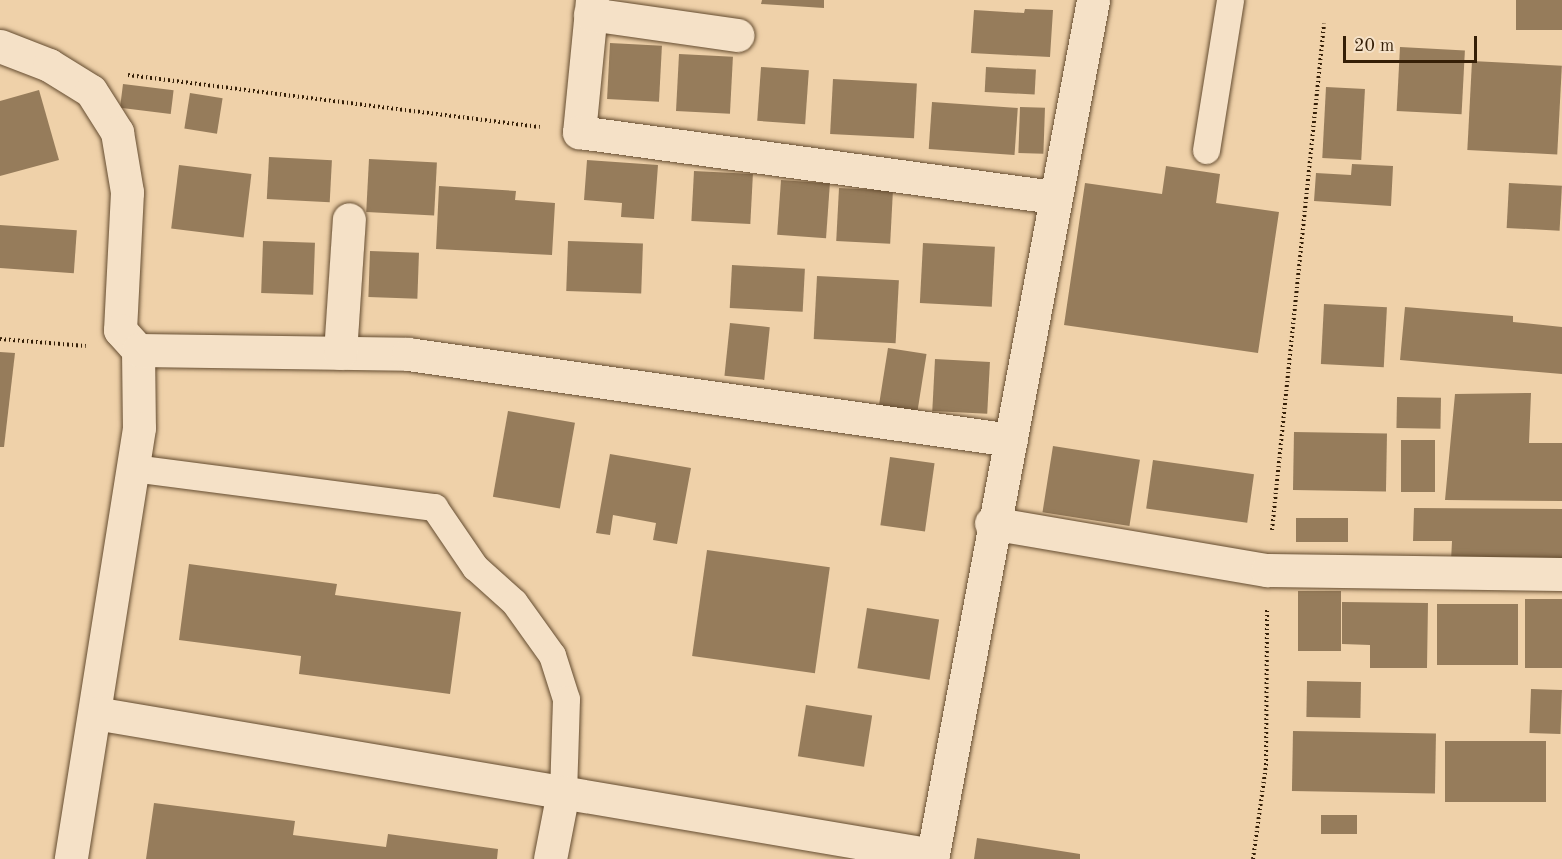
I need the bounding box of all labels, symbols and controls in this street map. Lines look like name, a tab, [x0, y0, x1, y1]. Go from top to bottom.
scale bar	[1346, 24, 1480, 62]
text: 20 m	[1354, 37, 1394, 55]

